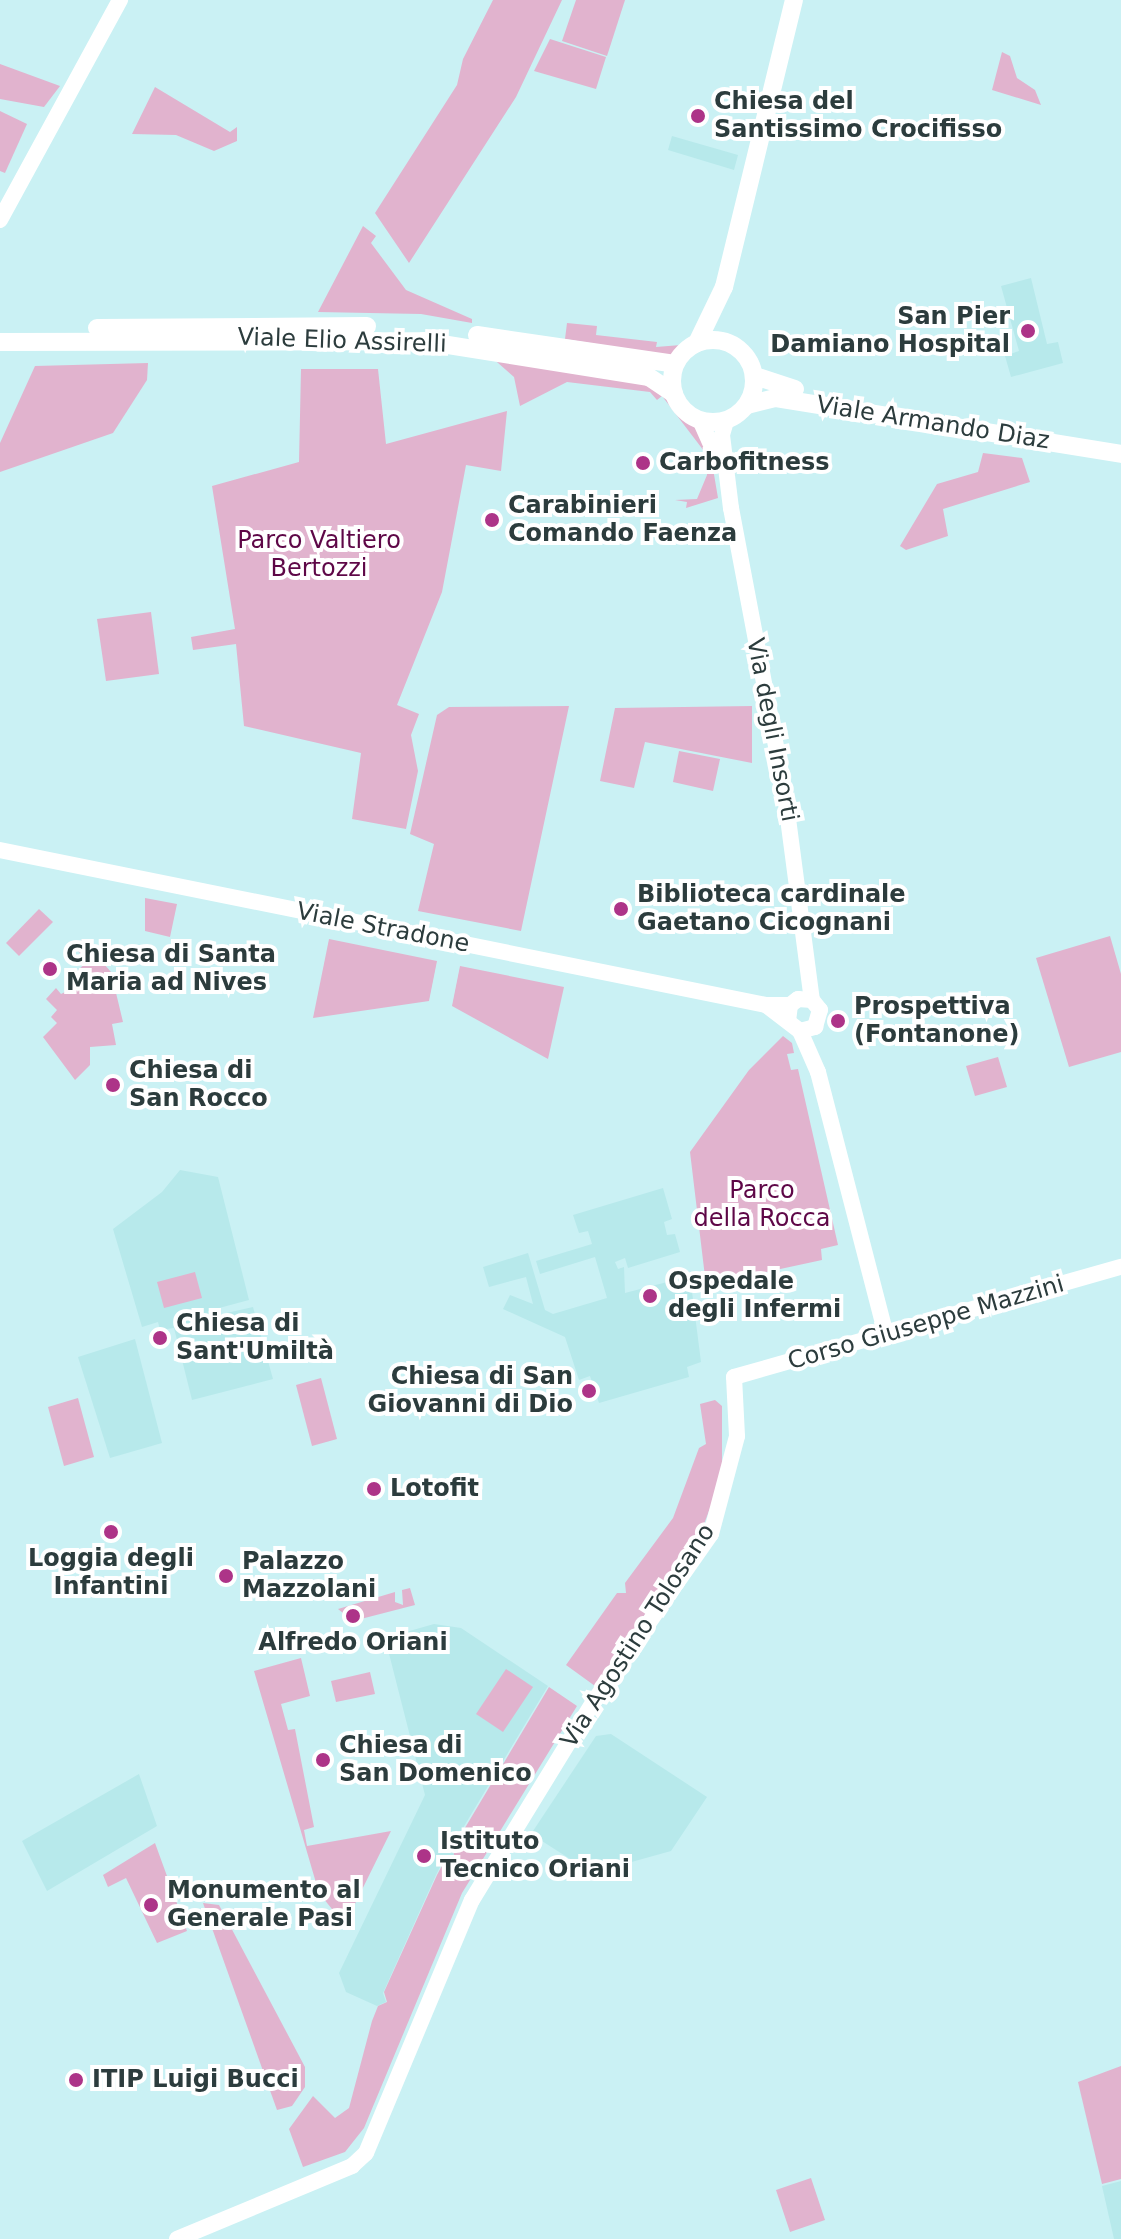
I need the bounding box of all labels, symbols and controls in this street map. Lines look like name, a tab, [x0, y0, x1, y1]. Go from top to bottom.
place label: Chiesa del Santissimo Crocifisso	[714, 88, 1002, 144]
marker: Chiesa del Santissimo Crocifisso	[689, 107, 707, 125]
place label: San Pier Damiano Hospital	[770, 303, 1010, 359]
marker: San Pier Damiano Hospital	[1017, 320, 1039, 342]
street label: Viale Elio Assirelli	[237, 323, 447, 359]
street label: Viale Armando Diaz	[814, 390, 1052, 456]
place label: Carbofitness	[659, 449, 830, 477]
marker: Carbofitness	[634, 454, 652, 472]
place label: Carabinieri Comando Faenza	[508, 492, 737, 548]
marker: Carabinieri Comando Faenza	[483, 511, 501, 529]
park label: Parco Valtiero Bertozzi	[237, 527, 401, 583]
street label: Via degli Insorti	[740, 636, 804, 824]
place label: Biblioteca cardinale Gaetano Cicognani	[637, 881, 906, 937]
street label: Viale Stradone	[294, 897, 472, 959]
marker: Biblioteca cardinale Gaetano Cicognani	[612, 900, 630, 918]
place label: Chiesa di Santa Maria ad Nives	[66, 941, 276, 997]
marker: Chiesa di Santa Maria ad Nives	[41, 960, 59, 978]
place label: Prospettiva (Fontanone)	[854, 993, 1020, 1049]
marker: Prospettiva (Fontanone)	[829, 1012, 847, 1030]
place label: Chiesa di San Rocco	[129, 1057, 268, 1113]
marker: Chiesa di San Rocco	[104, 1076, 122, 1094]
park label: Parco della Rocca	[693, 1177, 831, 1233]
place label: Ospedale degli Infermi	[668, 1268, 841, 1324]
street label: Corso Giuseppe Mazzini	[785, 1270, 1067, 1376]
marker: Ospedale degli Infermi	[639, 1285, 661, 1307]
place label: Chiesa di Sant'Umiltà	[176, 1310, 334, 1366]
marker: Chiesa di Sant'Umiltà	[151, 1329, 169, 1347]
place label: Chiesa di San Giovanni di Dio	[368, 1363, 573, 1419]
marker: Chiesa di San Giovanni di Dio	[580, 1382, 598, 1400]
place label: Lotofit	[390, 1475, 479, 1503]
marker: Lotofit	[365, 1480, 383, 1498]
street label: Via Agostino Tolosano	[555, 1519, 721, 1753]
marker: Loggia degli Infantini	[102, 1523, 120, 1541]
place label: Loggia degli Infantini	[28, 1545, 194, 1601]
place label: Palazzo Mazzolani	[242, 1548, 376, 1604]
marker: Palazzo Mazzolani	[217, 1567, 235, 1585]
marker: Alfredo Oriani	[344, 1607, 362, 1625]
place label: Alfredo Oriani	[258, 1629, 448, 1657]
place label: Chiesa di San Domenico	[339, 1732, 532, 1788]
marker: Chiesa di San Domenico	[314, 1751, 332, 1769]
place label: Istituto Tecnico Oriani	[440, 1828, 630, 1884]
marker: Istituto Tecnico Oriani	[415, 1847, 433, 1865]
place label: Monumento al Generale Pasi	[167, 1877, 361, 1933]
marker: Monumento al Generale Pasi	[142, 1896, 160, 1914]
place label: ITIP Luigi Bucci	[92, 2066, 299, 2094]
marker: ITIP Luigi Bucci	[67, 2071, 85, 2089]

